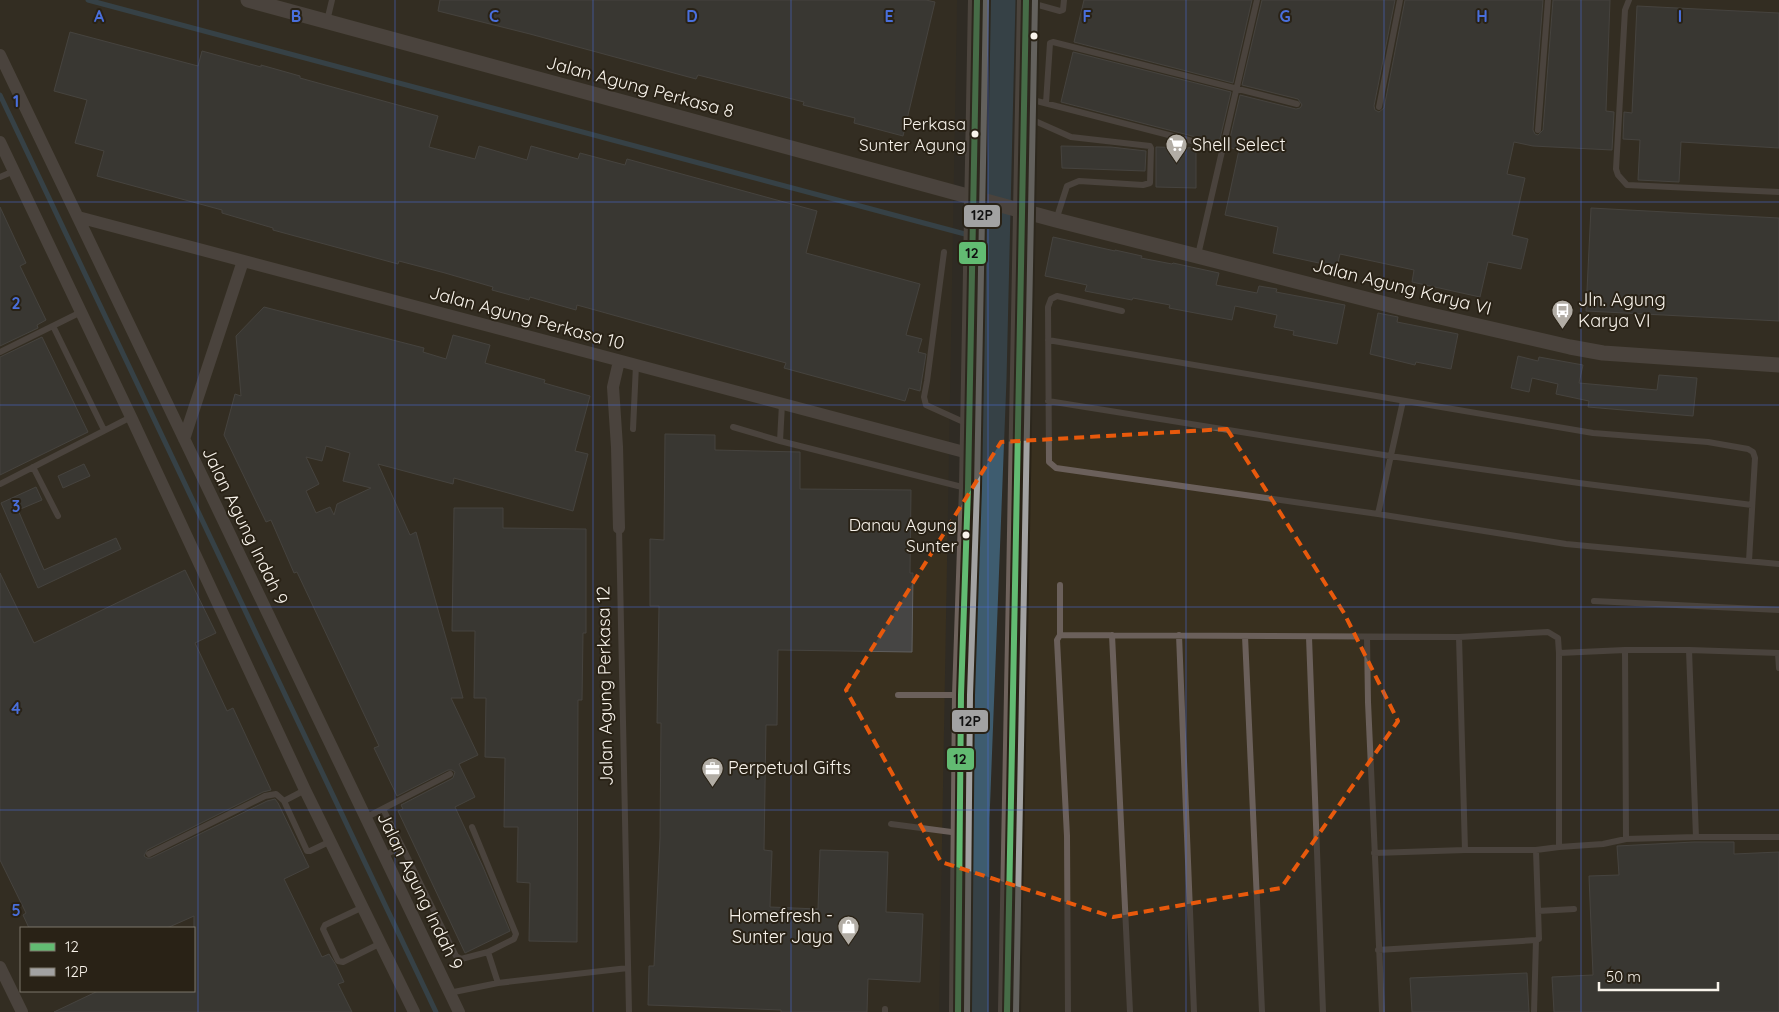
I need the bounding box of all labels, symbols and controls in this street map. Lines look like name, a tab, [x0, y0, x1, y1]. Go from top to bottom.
text: A	[94, 6, 105, 26]
text: B	[291, 6, 301, 26]
text: C	[489, 6, 499, 26]
text: D	[686, 6, 698, 26]
text: E	[884, 6, 894, 26]
text: F	[1083, 6, 1092, 26]
text: G	[1279, 6, 1291, 26]
text: H	[1476, 6, 1488, 26]
text: I	[1678, 6, 1682, 26]
unlabelled marker	[1029, 31, 1039, 41]
street label: Jalan Agung Perkasa 8	[544, 50, 736, 123]
text: 1	[13, 91, 19, 111]
place label: Perkasa Sunter Agung	[859, 113, 966, 155]
marker: Perkasa Sunter Agung	[970, 129, 980, 139]
supermarket icon: Shell Select	[1164, 133, 1188, 164]
place label: Shell Select	[1192, 133, 1286, 156]
line badge: 12P	[963, 204, 1001, 228]
text: 12P	[971, 206, 993, 224]
line badge: 12	[958, 241, 987, 265]
text: 12	[965, 244, 979, 262]
street label: Jalan Agung Karya VI	[1310, 253, 1494, 320]
street label: Jalan Agung Perkasa 10	[427, 280, 627, 355]
place label: Jln. Agung Karya VI	[1578, 288, 1666, 332]
text: 2	[11, 293, 21, 313]
bus stop icon: Jln. Agung Karya VI	[1550, 298, 1574, 329]
street label: Jalan Agung Indah 9	[197, 443, 294, 609]
text: 3	[12, 496, 20, 516]
place label: Danau Agung Sunter	[849, 514, 957, 556]
marker: Danau Agung Sunter	[961, 530, 971, 540]
street label: Jalan Agung Perkasa 12	[591, 586, 618, 786]
text: 4	[11, 698, 21, 718]
line badge: 12P	[951, 709, 989, 733]
text: 12P	[959, 712, 981, 730]
line badge: 12	[946, 747, 975, 771]
text: 12	[953, 750, 967, 768]
office icon: Perpetual Gifts	[700, 756, 724, 787]
place label: Perpetual Gifts	[728, 756, 851, 779]
street label: Jalan Agung Indah 9	[372, 808, 469, 974]
text: 5	[11, 900, 21, 920]
place label: Homefresh - Sunter Jaya	[729, 904, 833, 948]
shop icon: Homefresh - Sunter Jaya	[837, 914, 861, 945]
legend	[20, 927, 195, 992]
text: 12	[65, 937, 79, 956]
scale bar	[1599, 960, 1718, 992]
text: 12P	[65, 962, 88, 981]
text: 50 m	[1606, 967, 1641, 986]

